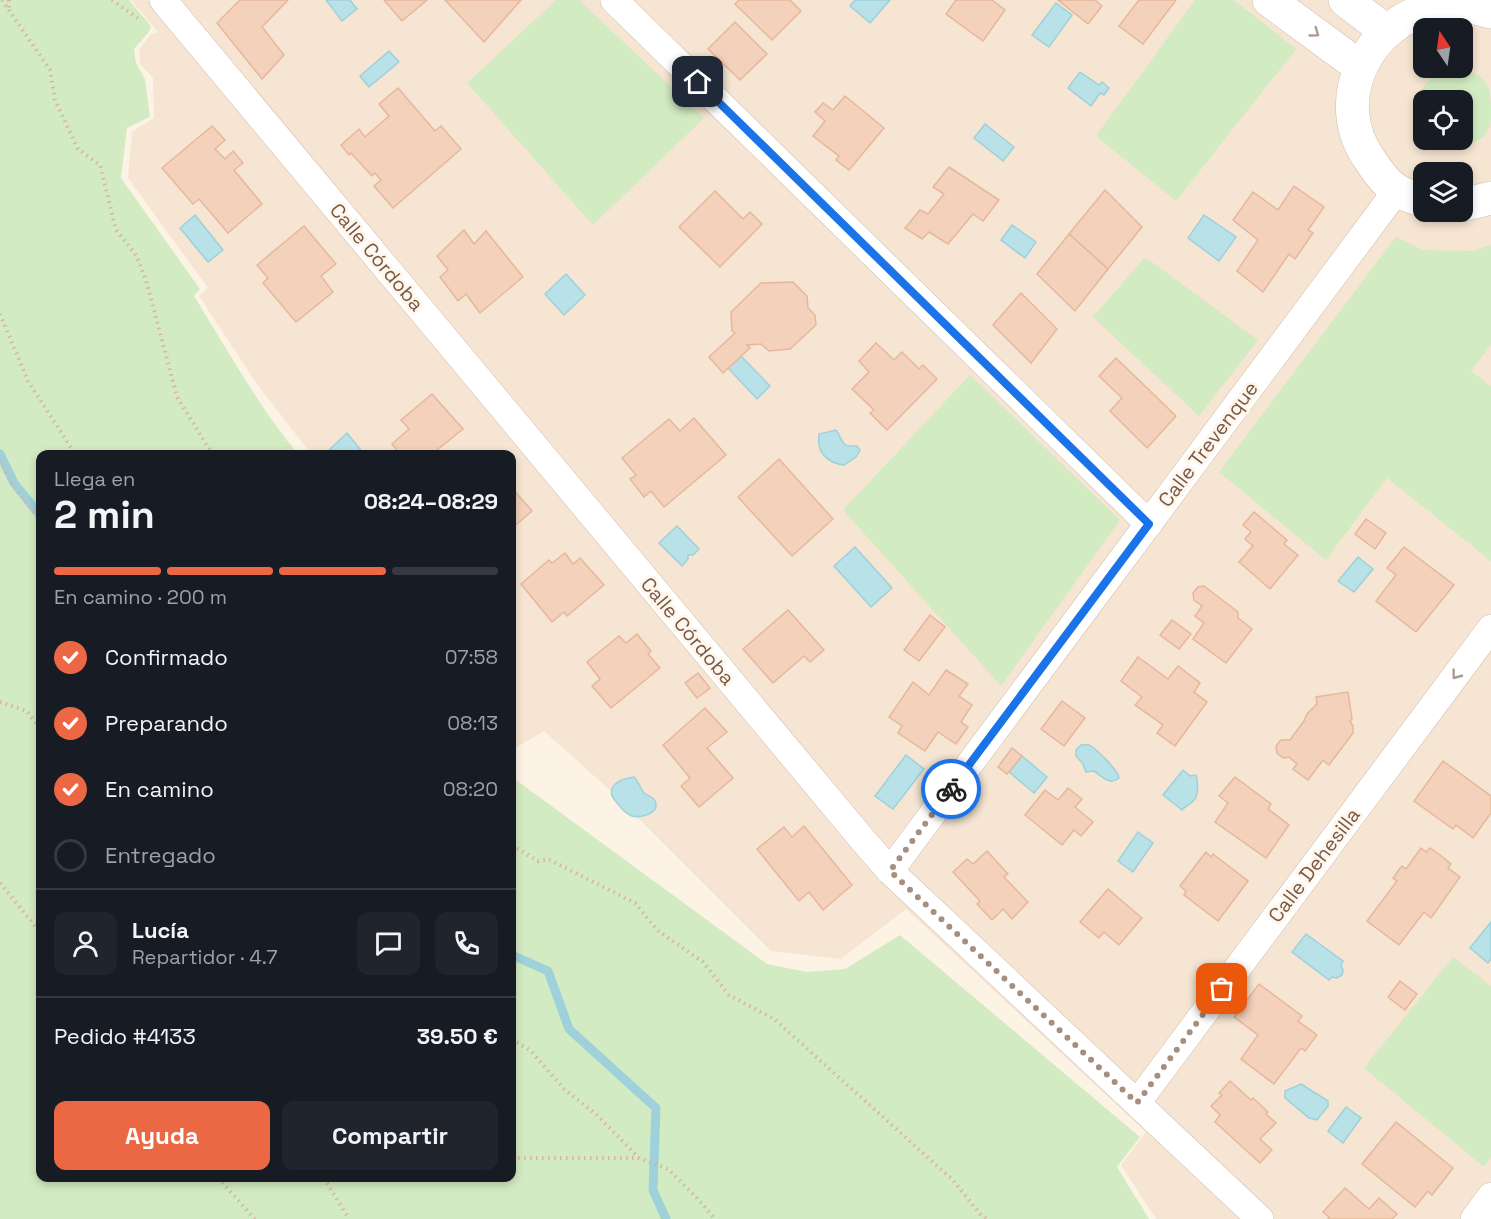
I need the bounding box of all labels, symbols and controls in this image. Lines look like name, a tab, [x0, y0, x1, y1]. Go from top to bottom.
north arrow	[1413, 18, 1473, 78]
map controls	[1413, 18, 1473, 222]
one-way arrow	[1308, 26, 1319, 37]
pin	[672, 56, 723, 107]
icon: home	[681, 65, 714, 98]
button: locate	[1413, 90, 1473, 150]
button: layers	[1413, 162, 1473, 222]
street label: Calle Córdoba	[324, 198, 430, 316]
street label: Calle Trevenque	[1152, 376, 1264, 512]
text: Llega en	[54, 466, 135, 492]
text: 08:24–08:29	[364, 487, 498, 515]
text: 2 min	[54, 490, 155, 539]
street label: Calle Córdoba	[635, 572, 741, 690]
text: En camino · 200 m	[54, 584, 227, 610]
icon: check	[54, 641, 87, 674]
text: Confirmado	[105, 643, 228, 671]
text: 07:58	[445, 644, 498, 670]
one-way arrow	[1452, 668, 1463, 679]
icon: check	[54, 707, 87, 740]
text: Preparando	[105, 709, 228, 737]
text: 08:13	[447, 710, 498, 736]
courier	[921, 759, 981, 819]
icon: check	[54, 773, 87, 806]
icon: bike	[935, 773, 968, 806]
text: En camino	[105, 775, 214, 803]
text: 08:20	[443, 776, 498, 802]
street label: Calle Dehesilla	[1262, 802, 1366, 928]
text: Entregado	[105, 841, 216, 869]
button: person	[54, 912, 117, 975]
button: chat	[357, 912, 420, 975]
button: phone	[435, 912, 498, 975]
text: Lucía	[132, 916, 189, 944]
text: Repartidor · 4.7	[132, 944, 277, 970]
pin	[1196, 963, 1247, 1014]
icon: bag	[1205, 972, 1238, 1005]
text: Pedido #4133	[54, 1022, 196, 1050]
text: 39.50 €	[417, 1022, 498, 1050]
button: Ayuda	[54, 1101, 270, 1170]
button: Compartir	[282, 1101, 498, 1170]

